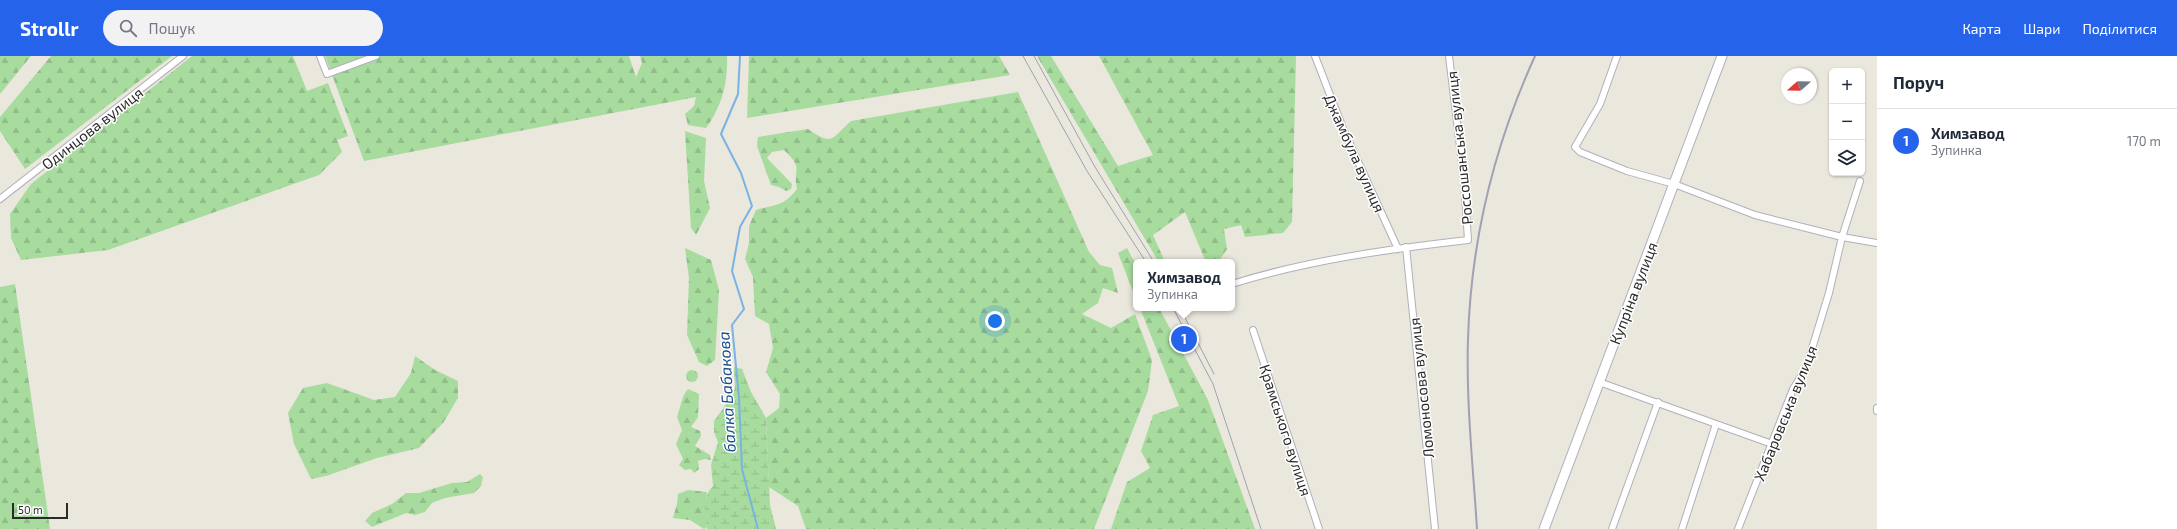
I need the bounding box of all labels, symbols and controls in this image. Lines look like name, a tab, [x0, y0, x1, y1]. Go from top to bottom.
search box	[103, 10, 383, 46]
text: Strollr	[20, 17, 79, 40]
icon: search	[117, 17, 139, 39]
text: Пошук	[149, 19, 195, 37]
text: Карта	[1962, 20, 2001, 37]
text: Шари	[2023, 20, 2060, 37]
text: Поділитися	[2082, 20, 2157, 37]
north arrow	[1781, 68, 1817, 104]
map controls	[1829, 68, 1865, 176]
button: +	[1829, 68, 1865, 104]
street label: Россошанська вулиця	[1442, 70, 1477, 226]
text: Поруч	[1893, 72, 1944, 92]
street label: Одинцова вулиця	[38, 83, 147, 174]
street label: Джамбула вулиця	[1320, 91, 1389, 215]
button: −	[1829, 104, 1865, 140]
text: Химзавод	[1931, 124, 2005, 142]
text: 1	[1903, 133, 1909, 149]
text: 170 m	[2127, 133, 2161, 149]
button: layers	[1829, 140, 1865, 176]
text: Зупинка	[1931, 142, 1982, 158]
street label: Купріна вулиця	[1605, 239, 1662, 347]
popup	[1133, 259, 1235, 311]
text: Химзавод	[1147, 268, 1221, 286]
text: Зупинка	[1147, 286, 1198, 302]
your location	[985, 311, 1005, 331]
street label: Ломоносова вулиця	[1405, 317, 1438, 459]
pin: 1	[1171, 324, 1197, 354]
water label: балка Бабакова	[713, 331, 739, 453]
street label: Хабаровська вулиця	[1750, 343, 1821, 484]
street label: Крамського вулиця	[1255, 362, 1316, 499]
scale bar	[12, 501, 68, 520]
text: 50 m	[18, 503, 43, 516]

